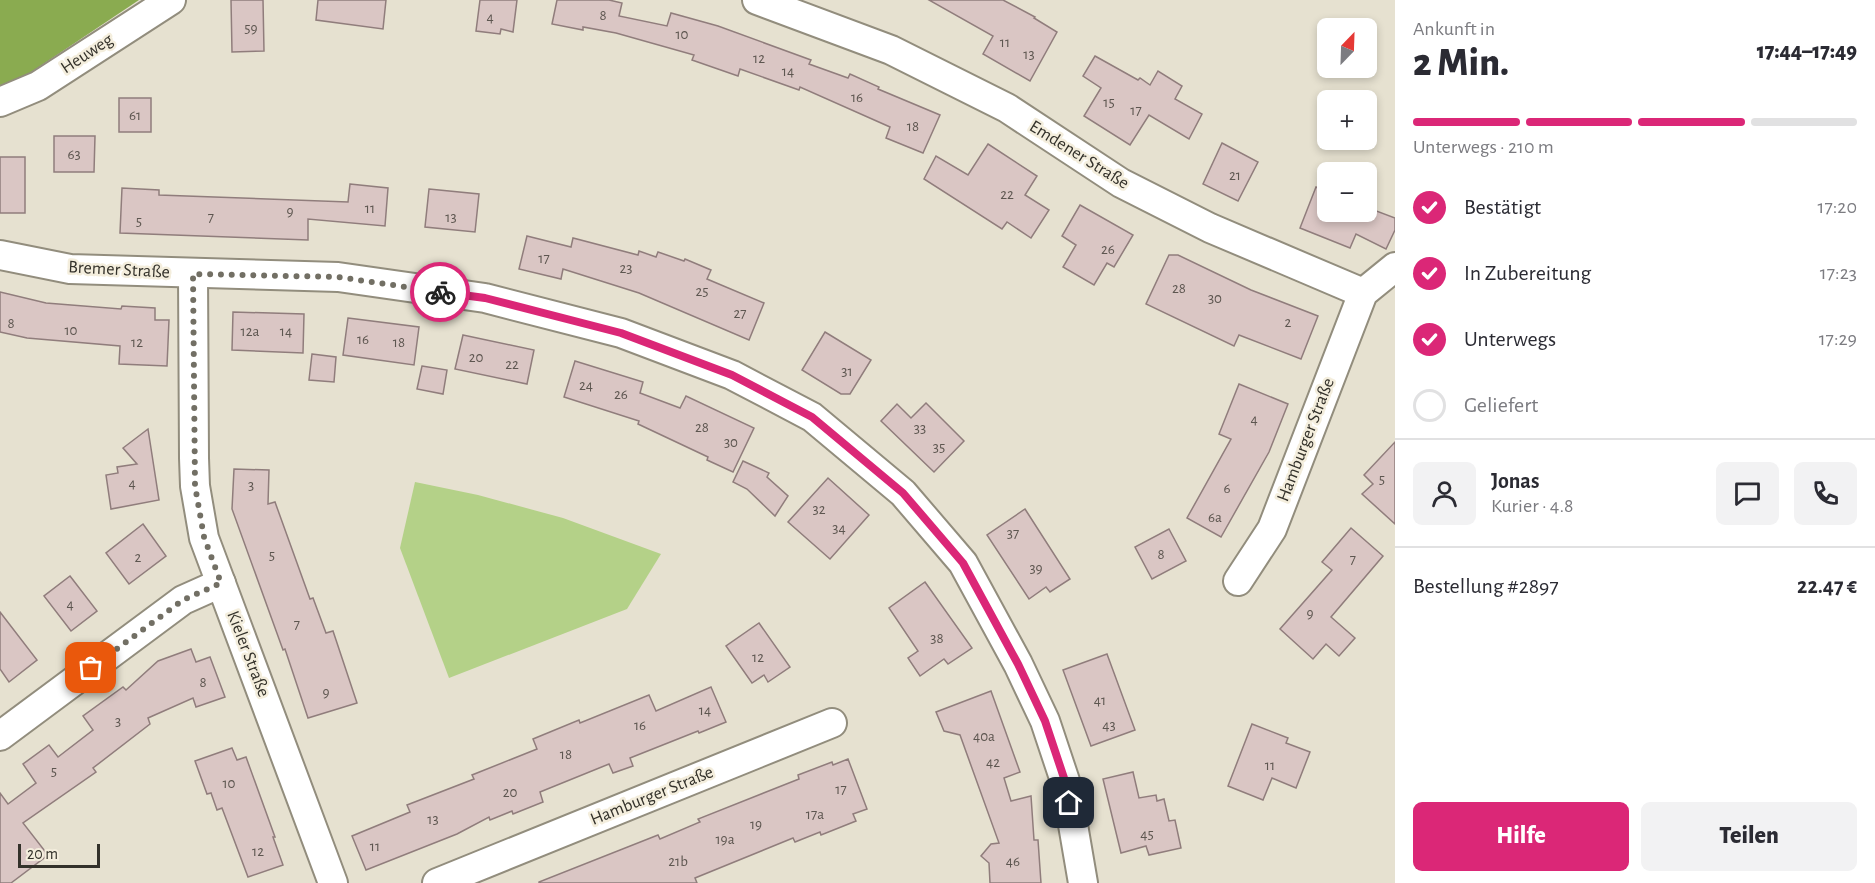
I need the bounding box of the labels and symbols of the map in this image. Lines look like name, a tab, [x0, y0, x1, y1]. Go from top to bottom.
house number: 8	[599, 8, 607, 23]
house number: 4	[486, 10, 494, 25]
north arrow	[1317, 18, 1377, 78]
house number: 59	[244, 21, 258, 36]
house number: 10	[675, 27, 689, 42]
street label: Heuweg	[58, 31, 116, 77]
house number: 11	[1000, 35, 1010, 50]
house number: 13	[1023, 47, 1035, 62]
house number: 12	[753, 51, 765, 66]
house number: 14	[782, 64, 794, 79]
house number: 16	[851, 90, 863, 105]
house number: 15	[1103, 95, 1115, 110]
house number: 17	[1130, 103, 1142, 118]
house number: 61	[129, 108, 141, 123]
street label: Emdener Straße	[1026, 117, 1132, 193]
house number: 18	[907, 119, 919, 134]
house number: 63	[67, 147, 81, 162]
house number: 21	[1229, 168, 1241, 183]
house number: 22	[1000, 187, 1014, 202]
house number: 11	[365, 201, 375, 216]
house number: 9	[286, 204, 294, 219]
house number: 7	[208, 210, 214, 225]
house number: 13	[445, 210, 457, 225]
house number: 5	[136, 214, 142, 229]
house number: 26	[1101, 242, 1115, 257]
house number: 17	[538, 251, 550, 266]
street label: Bremer Straße	[68, 258, 170, 282]
house number: 23	[619, 261, 633, 276]
courier	[410, 262, 470, 322]
house number: 28	[1172, 281, 1186, 296]
house number: 25	[695, 284, 709, 299]
house number: 30	[1208, 291, 1222, 306]
house number: 27	[733, 306, 747, 321]
house number: 2	[1285, 315, 1292, 330]
house number: 8	[7, 316, 15, 331]
house number: 10	[64, 323, 78, 338]
house number: 12a	[241, 324, 260, 339]
house number: 14	[280, 324, 292, 339]
house number: 16	[357, 332, 369, 347]
house number: 12	[131, 335, 143, 350]
house number: 18	[393, 335, 405, 350]
house number: 20	[469, 350, 483, 365]
house number: 22	[505, 357, 519, 372]
house number: 31	[841, 364, 853, 379]
street label: Hamburger Straße	[1274, 376, 1338, 504]
house number: 24	[579, 378, 593, 393]
house number: 26	[614, 387, 628, 402]
house number: 4	[1250, 412, 1258, 427]
house number: 28	[695, 420, 709, 435]
house number: 33	[914, 421, 926, 436]
house number: 30	[724, 435, 738, 450]
house number: 35	[933, 440, 945, 455]
house number: 5	[1379, 472, 1385, 487]
house number: 4	[128, 476, 136, 491]
house number: 3	[248, 478, 254, 493]
house number: 6	[1223, 481, 1231, 496]
house number: 32	[812, 502, 826, 517]
house number: 6a	[1208, 510, 1222, 525]
house number: 34	[832, 521, 846, 536]
house number: 37	[1007, 526, 1019, 541]
house number: 8	[1157, 547, 1165, 562]
house number: 5	[269, 548, 275, 563]
house number: 2	[135, 550, 142, 565]
house number: 7	[1350, 552, 1356, 567]
house number: 39	[1029, 561, 1043, 576]
house number: 4	[66, 597, 74, 612]
house number: 9	[1306, 606, 1314, 621]
street label: Kieler Straße	[223, 609, 273, 699]
house number: 7	[294, 617, 300, 632]
house number: 38	[930, 631, 944, 646]
pin	[65, 642, 116, 693]
house number: 12	[752, 650, 764, 665]
house number: 8	[199, 675, 207, 690]
house number: 9	[322, 685, 330, 700]
house number: 41	[1094, 693, 1106, 708]
house number: 14	[699, 703, 711, 718]
house number: 3	[115, 714, 121, 729]
house number: 16	[634, 718, 646, 733]
house number: 43	[1102, 718, 1116, 733]
house number: 40a	[973, 729, 995, 744]
house number: 18	[560, 747, 572, 762]
house number: 42	[986, 755, 1000, 770]
house number: 11	[1265, 758, 1275, 773]
street label: Hamburger Straße	[588, 763, 716, 829]
house number: 5	[51, 764, 57, 779]
house number: 10	[222, 776, 236, 791]
pin	[1043, 777, 1094, 828]
house number: 17	[835, 782, 847, 797]
house number: 20	[503, 785, 517, 800]
house number: 17a	[806, 807, 824, 822]
house number: 13	[427, 812, 439, 827]
house number: 19	[750, 817, 762, 832]
house number: 45	[1140, 827, 1154, 842]
house number: 19a	[715, 832, 735, 847]
house number: 11	[370, 839, 380, 854]
scale bar	[18, 841, 100, 868]
house number: 12	[252, 844, 264, 859]
house number: 21b	[668, 854, 688, 869]
house number: 46	[1006, 854, 1020, 869]

